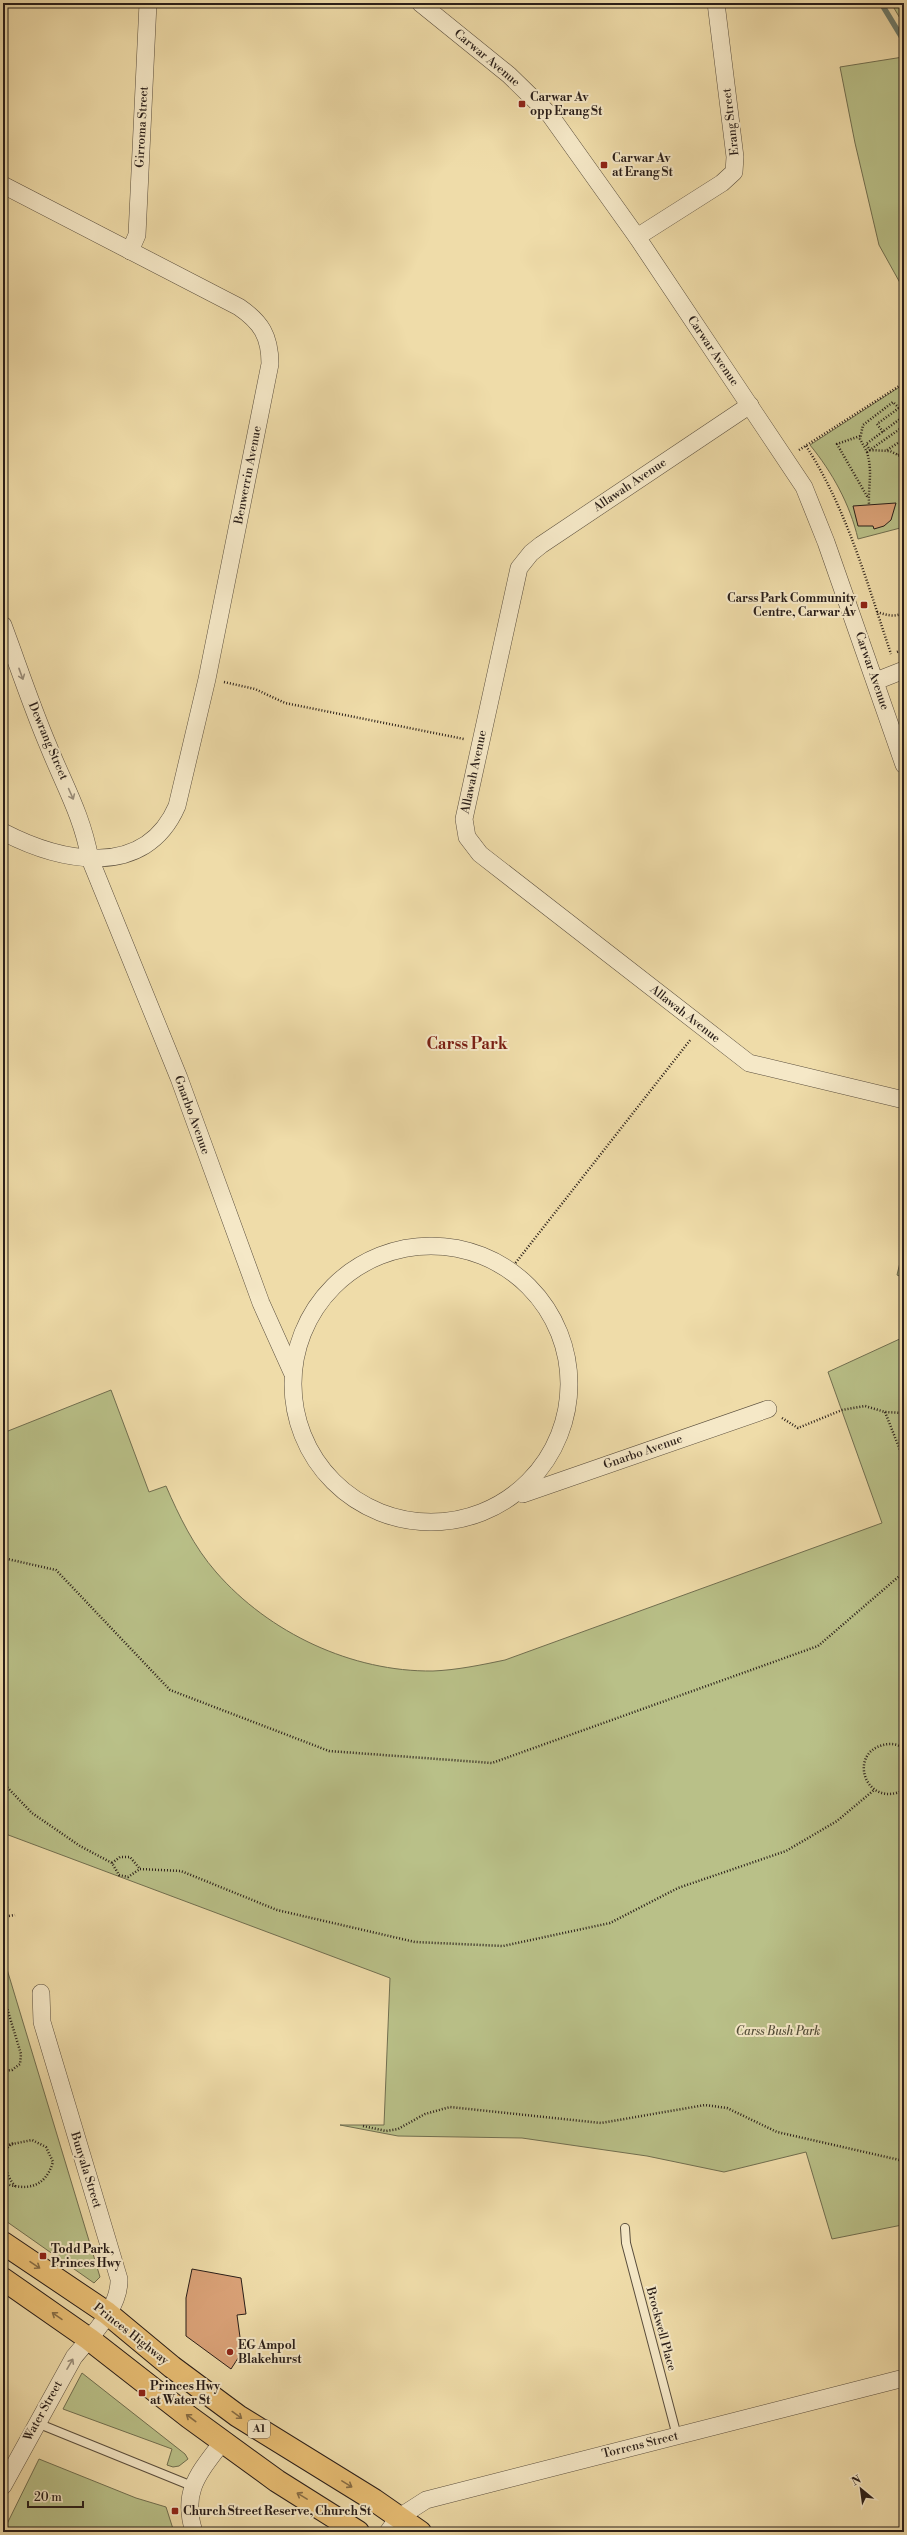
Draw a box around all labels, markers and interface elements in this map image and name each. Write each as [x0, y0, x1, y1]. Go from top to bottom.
street label: Carwar Avenue [451, 26, 523, 90]
street label: Girroma Street [132, 85, 152, 168]
street label: Erang Street [719, 87, 743, 157]
place label: Carwar Av opp Erang St [530, 90, 603, 119]
marker: Carwar Av opp Erang St [517, 99, 527, 109]
place label: Carwar Av at Erang St [612, 151, 674, 180]
marker: Carwar Av at Erang St [599, 160, 609, 170]
street label: Carwar Avenue [684, 313, 742, 389]
street label: Benwerrin Avenue [231, 425, 265, 526]
street label: Allawah Avenue [590, 455, 669, 516]
place label: Carss Park Community Centre, Carwar Av [727, 591, 857, 620]
marker: Carss Park Community Centre, Carwar Av [859, 600, 869, 610]
street label: Carwar Avenue [852, 630, 892, 712]
one-way arrow [18, 668, 26, 680]
street label: Dewrang Street [25, 700, 71, 783]
street label: Allawah Avenue [458, 729, 490, 816]
one-way arrow [68, 788, 75, 800]
street label: Allawah Avenue [646, 981, 723, 1046]
district label: Carss Park [426, 1034, 509, 1054]
street label: Gnarbo Avenue [171, 1074, 213, 1156]
street label: Gnarbo Avenue [601, 1431, 685, 1473]
park label: Carss Bush Park [736, 2024, 820, 2039]
street label: Bunyala Street [67, 2129, 105, 2211]
place label: Todd Park, Princes Hwy [51, 2242, 122, 2271]
marker: Todd Park, Princes Hwy [38, 2251, 48, 2261]
one-way arrow [30, 2261, 41, 2269]
street label: Brockwell Place [642, 2284, 679, 2373]
street label: Princes Highway [90, 2300, 172, 2368]
one-way arrow [52, 2312, 63, 2320]
place label: EG Ampol Blakehurst [238, 2338, 302, 2367]
marker: EG Ampol Blakehurst [225, 2347, 235, 2357]
one-way arrow [66, 2358, 74, 2370]
street label: Water Street [20, 2378, 66, 2445]
place label: Princes Hwy at Water St [150, 2379, 221, 2408]
marker: Princes Hwy at Water St [137, 2388, 147, 2398]
one-way arrow [231, 2411, 242, 2419]
one-way arrow [186, 2414, 197, 2423]
road number: A1 [248, 2420, 270, 2438]
street label: Torrens Street [600, 2428, 680, 2462]
north arrow [841, 2469, 881, 2509]
text: N [849, 2473, 864, 2489]
one-way arrow [341, 2480, 353, 2488]
scale bar [28, 2483, 83, 2509]
text: 20 m [34, 2490, 62, 2505]
one-way arrow [296, 2491, 308, 2499]
place label: Church Street Reserve, Church St [183, 2504, 372, 2519]
marker: Church Street Reserve, Church St [170, 2506, 180, 2516]

